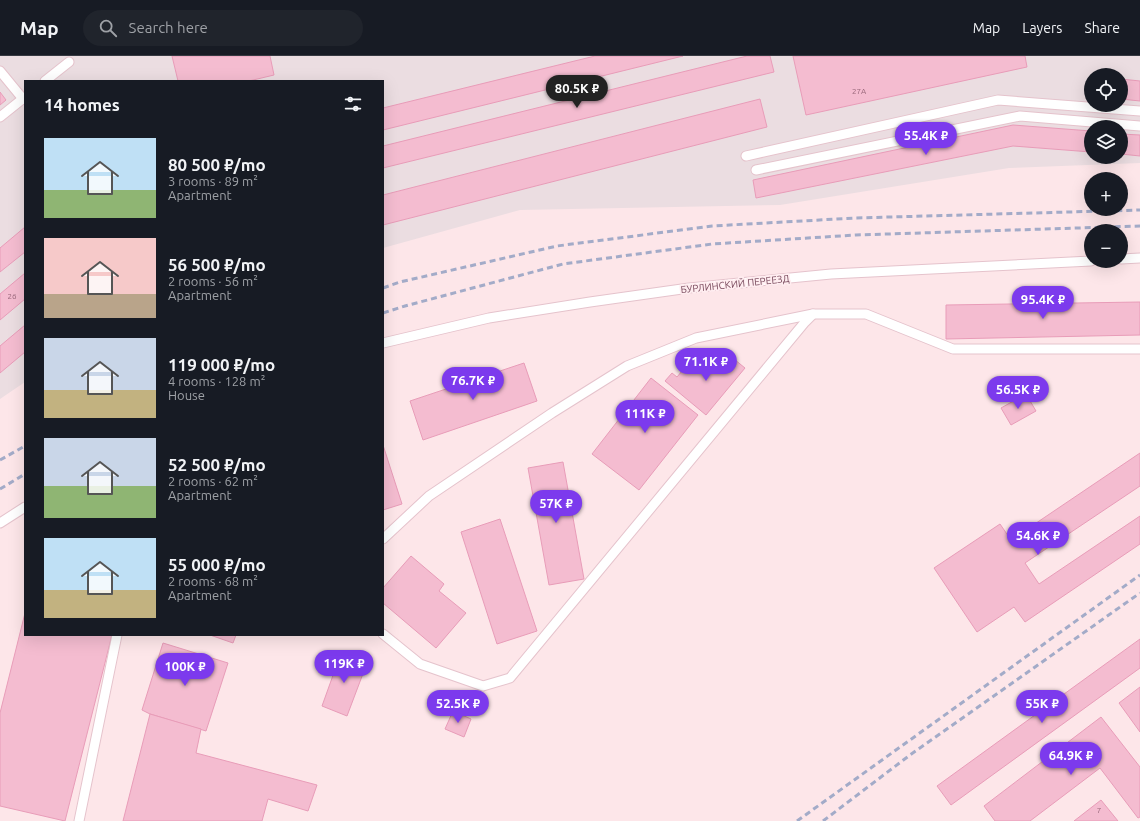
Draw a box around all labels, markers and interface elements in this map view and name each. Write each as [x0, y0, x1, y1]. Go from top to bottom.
search box [83, 10, 363, 46]
text: Map [20, 17, 59, 39]
icon: search [97, 17, 119, 39]
text: Search here [129, 19, 208, 36]
text: Map [973, 20, 1000, 36]
text: Layers [1022, 20, 1062, 36]
text: Share [1084, 20, 1120, 36]
map controls [1084, 68, 1128, 268]
button: locate [1084, 68, 1128, 112]
pin: 80.5K ₽ [540, 75, 614, 109]
text: 80.5K ₽ [555, 81, 599, 95]
house number: 27А [852, 87, 867, 96]
icon: filters [342, 93, 364, 115]
text: 14 homes [44, 95, 120, 114]
button: layers [1084, 120, 1128, 164]
pin: 55.4K ₽ [889, 122, 963, 156]
text: 55.4K ₽ [904, 128, 948, 142]
icon: home [76, 154, 124, 202]
text: 80 500 ₽/mo [168, 155, 266, 174]
button: + [1084, 172, 1128, 216]
text: 3 rooms · 89 m² [168, 174, 258, 188]
text: Apartment [168, 188, 232, 202]
button: − [1084, 224, 1128, 268]
icon: home [76, 254, 124, 302]
text: 56 500 ₽/mo [168, 255, 266, 274]
street label: БУРЛИНСКИЙ ПЕРЕЕЗД [680, 273, 790, 295]
text: 2 rooms · 56 m² [168, 274, 258, 288]
pin: 95.4K ₽ [1006, 286, 1080, 320]
text: Apartment [168, 288, 232, 302]
house number: 26 [7, 292, 17, 301]
text: 95.4K ₽ [1021, 292, 1065, 306]
pin: 71.1K ₽ [669, 348, 743, 382]
icon: home [76, 354, 124, 402]
text: 71.1K ₽ [684, 354, 728, 368]
text: 119 000 ₽/mo [168, 355, 275, 374]
pin: 76.7K ₽ [436, 367, 510, 401]
text: 76.7K ₽ [451, 373, 495, 387]
text: 4 rooms · 128 m² [168, 374, 265, 388]
pin: 56.5K ₽ [981, 376, 1055, 410]
text: 56.5K ₽ [996, 382, 1040, 396]
text: House [168, 388, 205, 402]
pin: 111K ₽ [612, 400, 678, 434]
text: 111K ₽ [624, 406, 666, 420]
icon: home [76, 454, 124, 502]
text: 52 500 ₽/mo [168, 455, 266, 474]
text: 2 rooms · 62 m² [168, 474, 258, 488]
text: Apartment [168, 488, 232, 502]
pin: 57K ₽ [528, 490, 584, 524]
text: 57K ₽ [539, 496, 573, 510]
pin: 54.6K ₽ [1001, 522, 1075, 556]
text: 54.6K ₽ [1016, 528, 1060, 542]
icon: home [76, 554, 124, 602]
text: 55 000 ₽/mo [168, 555, 266, 574]
text: 2 rooms · 68 m² [168, 574, 258, 588]
text: Apartment [168, 588, 232, 602]
pin: 119K ₽ [311, 650, 377, 684]
pin: 100K ₽ [152, 653, 218, 687]
text: 119K ₽ [323, 656, 365, 670]
text: 100K ₽ [164, 659, 206, 673]
pin: 52.5K ₽ [421, 690, 495, 724]
pin: 55K ₽ [1014, 690, 1070, 724]
text: 52.5K ₽ [436, 696, 480, 710]
text: 55K ₽ [1025, 696, 1059, 710]
pin: 64.9K ₽ [1034, 742, 1108, 776]
text: 64.9K ₽ [1049, 748, 1093, 762]
house number: 7 [1097, 806, 1101, 815]

